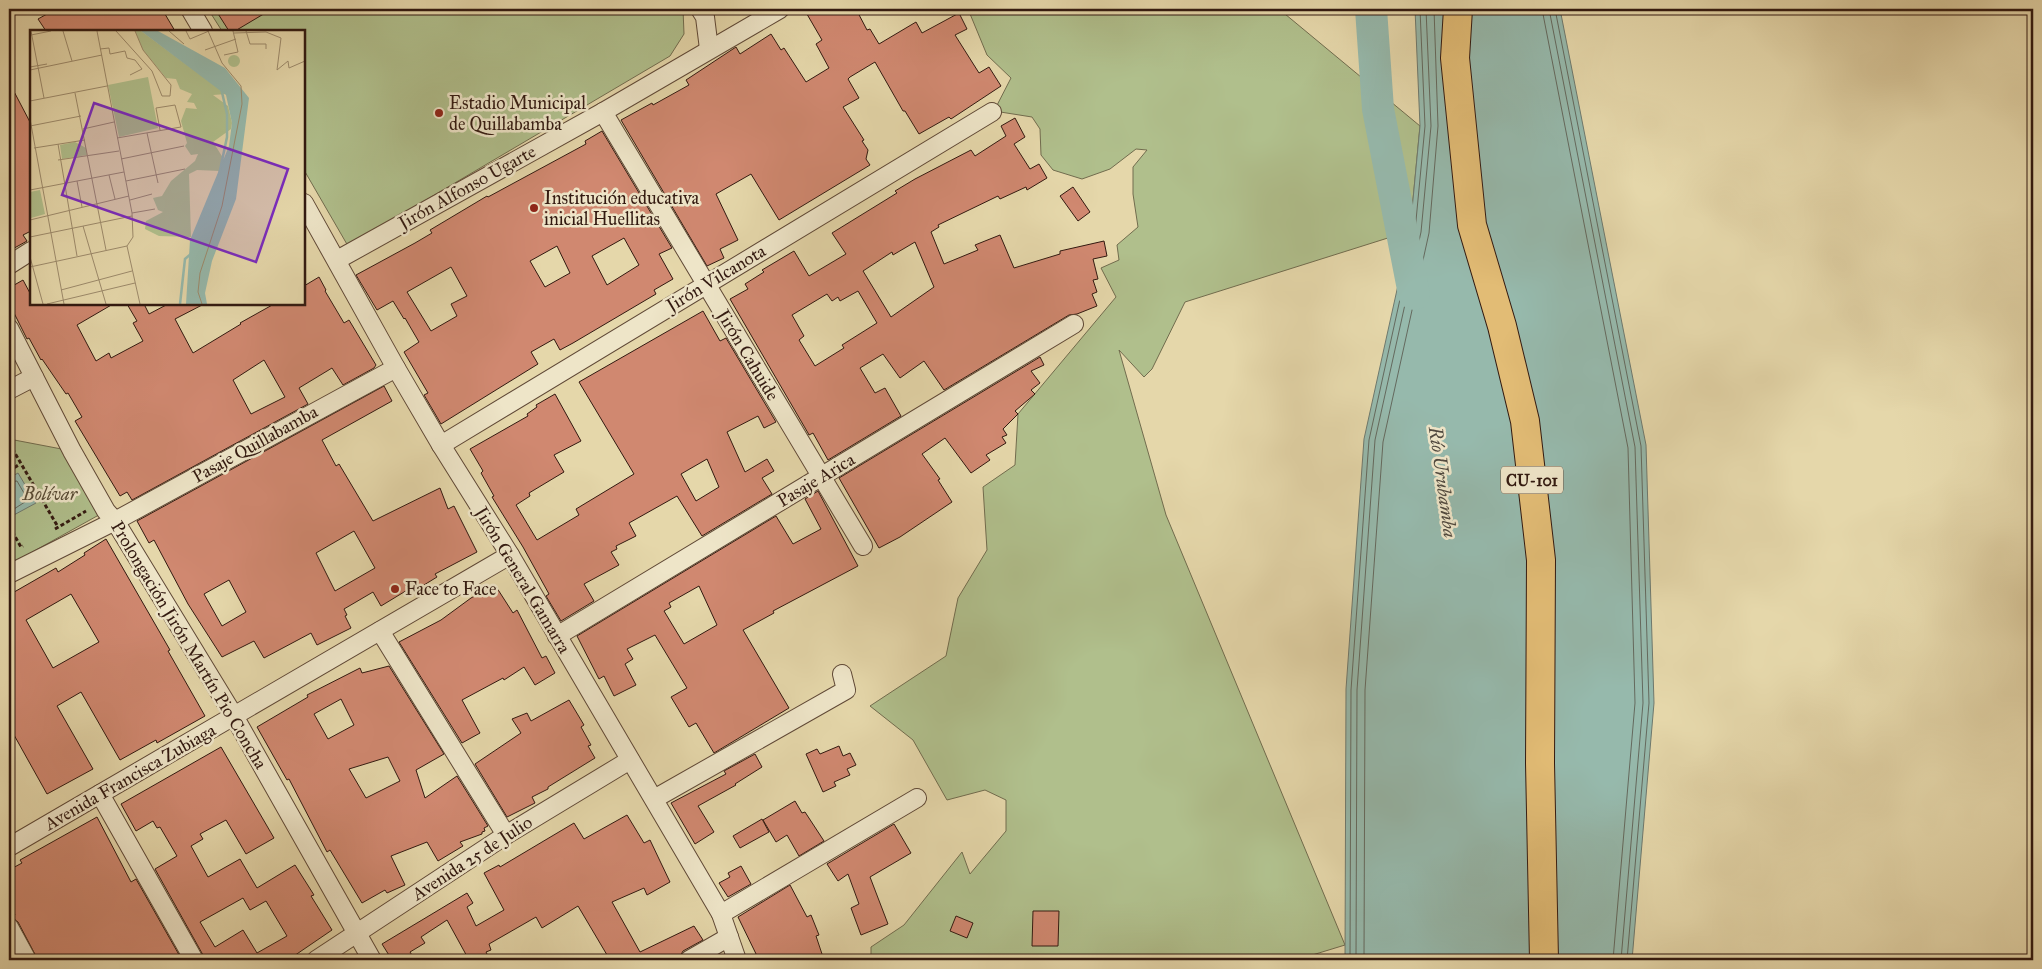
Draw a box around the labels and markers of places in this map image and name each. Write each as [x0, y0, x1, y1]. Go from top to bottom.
place label: Estadio Municipal de Quillabamba [449, 92, 586, 135]
marker: Estadio Municipal de Quillabamba [433, 107, 445, 119]
place label: Institución educativa inicial Huellitas [544, 187, 700, 230]
marker: Institución educativa inicial Huellitas [528, 202, 540, 214]
place label: Face to Face [405, 578, 496, 600]
marker: Face to Face [389, 583, 401, 595]

